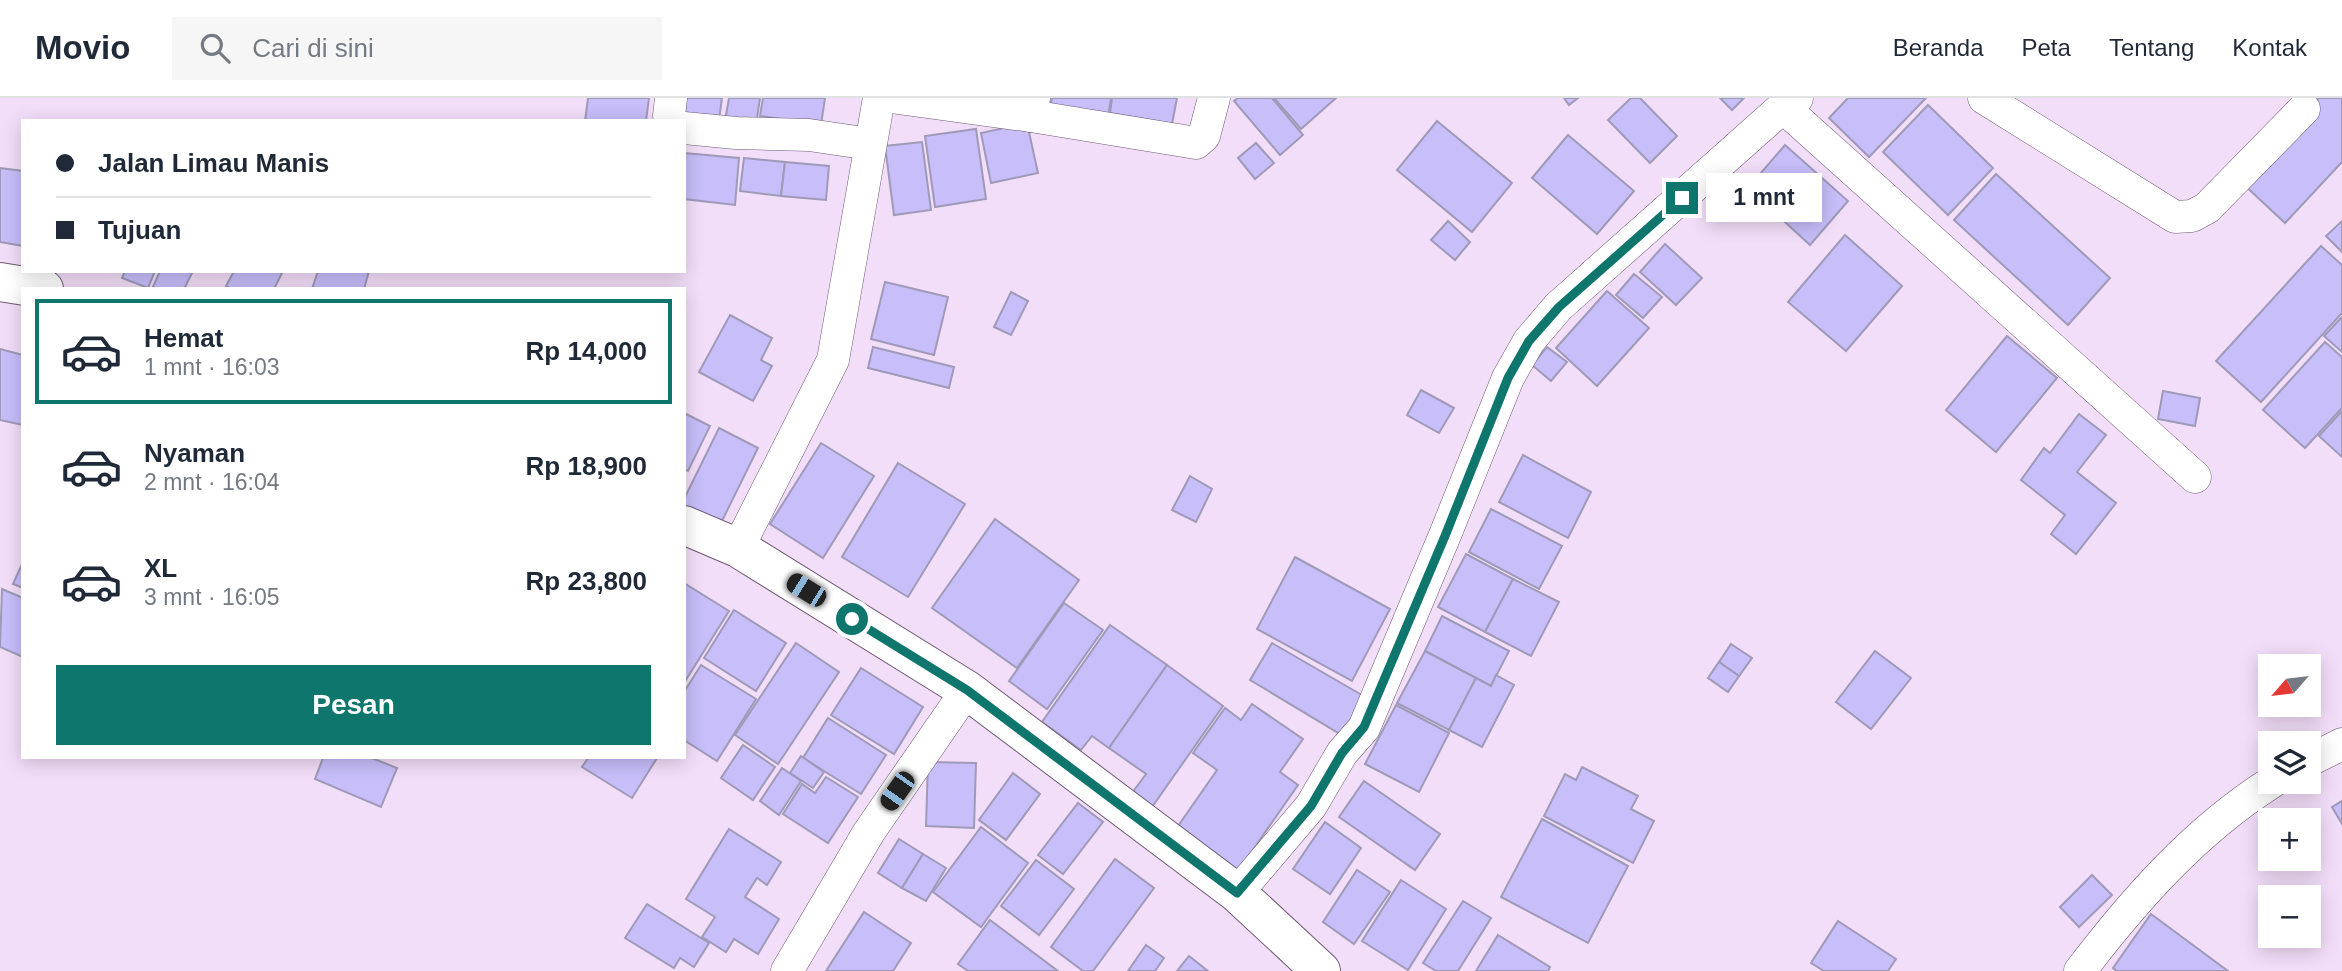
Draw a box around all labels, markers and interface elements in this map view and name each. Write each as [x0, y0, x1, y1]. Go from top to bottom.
search box [172, 17, 662, 80]
text: Movio [35, 29, 130, 66]
icon: search [196, 29, 234, 67]
text: Cari di sini [252, 33, 374, 63]
text: Beranda [1893, 34, 1984, 61]
text: Peta [2022, 34, 2071, 61]
text: Tentang [2109, 34, 2194, 61]
text: Kontak [2232, 34, 2307, 61]
text: Jalan Limau Manis [98, 148, 329, 178]
callout: 1 mnt [1706, 174, 1822, 222]
route end [1666, 182, 1698, 214]
text: 1 mnt [1733, 184, 1795, 210]
text: Tujuan [98, 215, 181, 245]
icon: car [60, 320, 123, 383]
text: Hemat [144, 323, 223, 353]
text: Rp 14,000 [526, 336, 647, 366]
text: 1 mnt · 16:03 [144, 354, 280, 380]
icon: car [60, 435, 123, 498]
text: Nyaman [144, 438, 245, 468]
text: Rp 18,900 [526, 451, 647, 481]
text: 2 mnt · 16:04 [144, 469, 280, 495]
icon: car [60, 550, 123, 613]
text: XL [144, 553, 177, 583]
text: Rp 23,800 [526, 566, 647, 596]
car [783, 570, 830, 610]
text: 3 mnt · 16:05 [144, 584, 280, 610]
route start [836, 603, 868, 635]
north arrow [2258, 654, 2320, 718]
map controls [2258, 654, 2321, 948]
button: Pesan [56, 665, 651, 745]
button: layers [2258, 731, 2321, 794]
car [877, 768, 918, 814]
button: + [2258, 808, 2321, 871]
button: − [2258, 885, 2321, 948]

